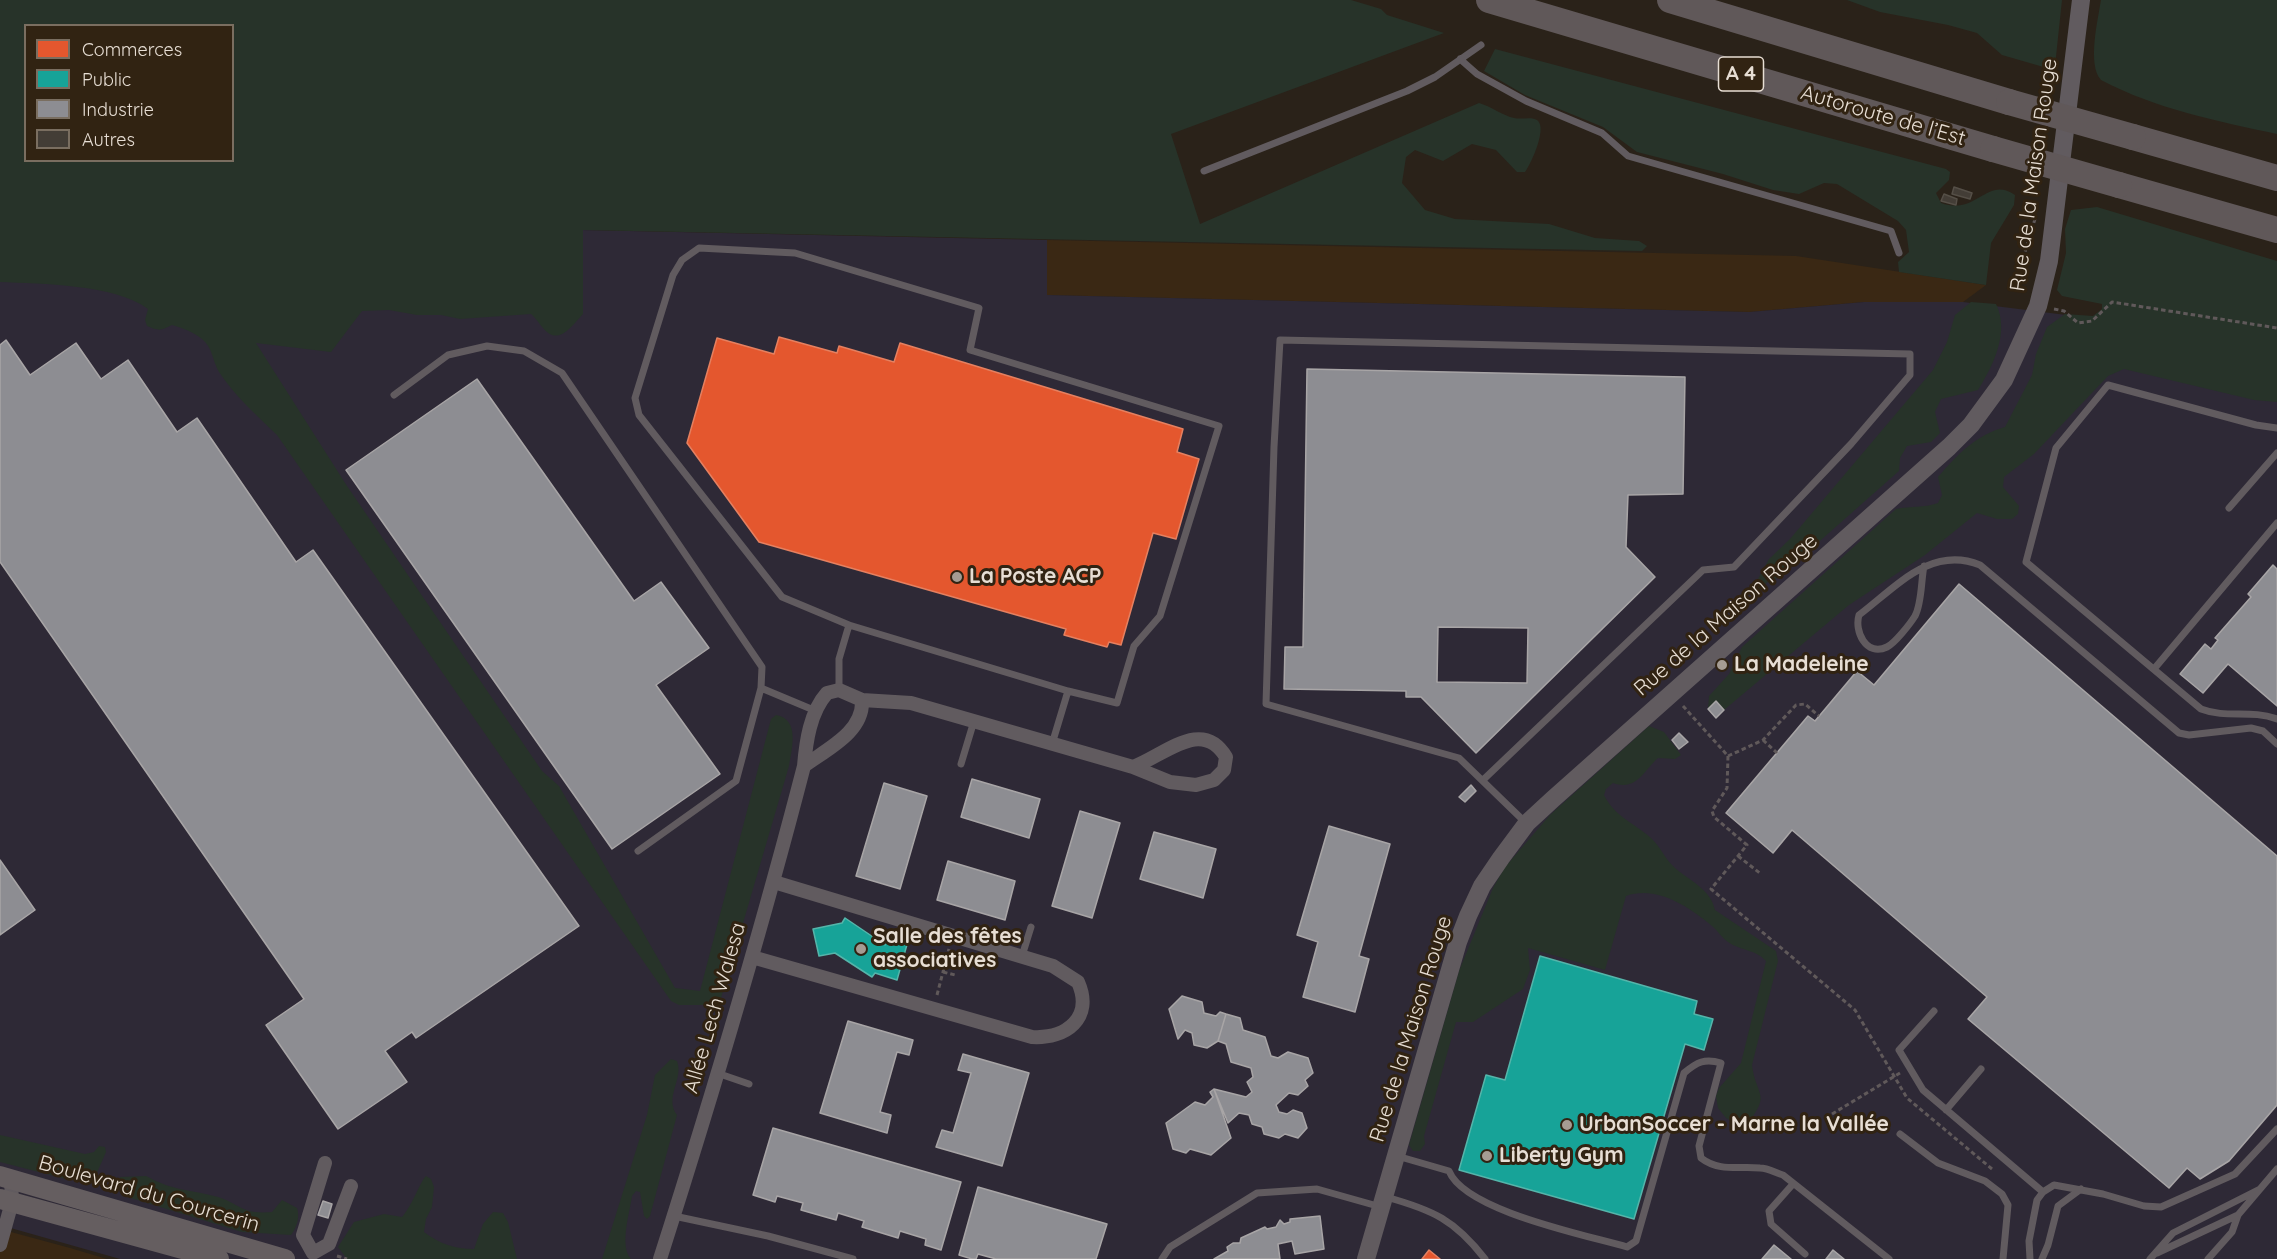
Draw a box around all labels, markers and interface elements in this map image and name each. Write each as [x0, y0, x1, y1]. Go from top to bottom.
legend [24, 24, 234, 162]
text: Commerces [82, 38, 182, 61]
road number: A 4 [1718, 57, 1764, 91]
street label: Rue de la Maison Rouge [2005, 57, 2063, 293]
text: Public [82, 68, 131, 91]
street label: Autoroute de l’Est [1798, 80, 1968, 152]
text: Industrie [82, 98, 154, 121]
text: Autres [82, 128, 135, 151]
street label: Rue de la Maison Rouge [1629, 528, 1823, 702]
place label: La Poste ACP [969, 564, 1101, 590]
marker: La Poste ACP [950, 570, 964, 584]
place label: La Madeleine [1734, 652, 1869, 678]
marker: La Madeleine [1715, 658, 1729, 672]
street label: Rue de la Maison Rouge [1365, 913, 1457, 1145]
street label: Allée Lech Walesa [679, 920, 751, 1096]
place label: Salle des fêtes associatives [873, 924, 1022, 974]
marker: Salle des fêtes associatives [854, 942, 868, 956]
place label: UrbanSoccer - Marne la Vallée [1579, 1112, 1889, 1138]
marker: UrbanSoccer - Marne la Vallée [1560, 1118, 1574, 1132]
place label: Liberty Gym [1499, 1143, 1624, 1169]
marker: Liberty Gym [1480, 1149, 1494, 1163]
street label: Boulevard du Courcerin [36, 1150, 262, 1238]

